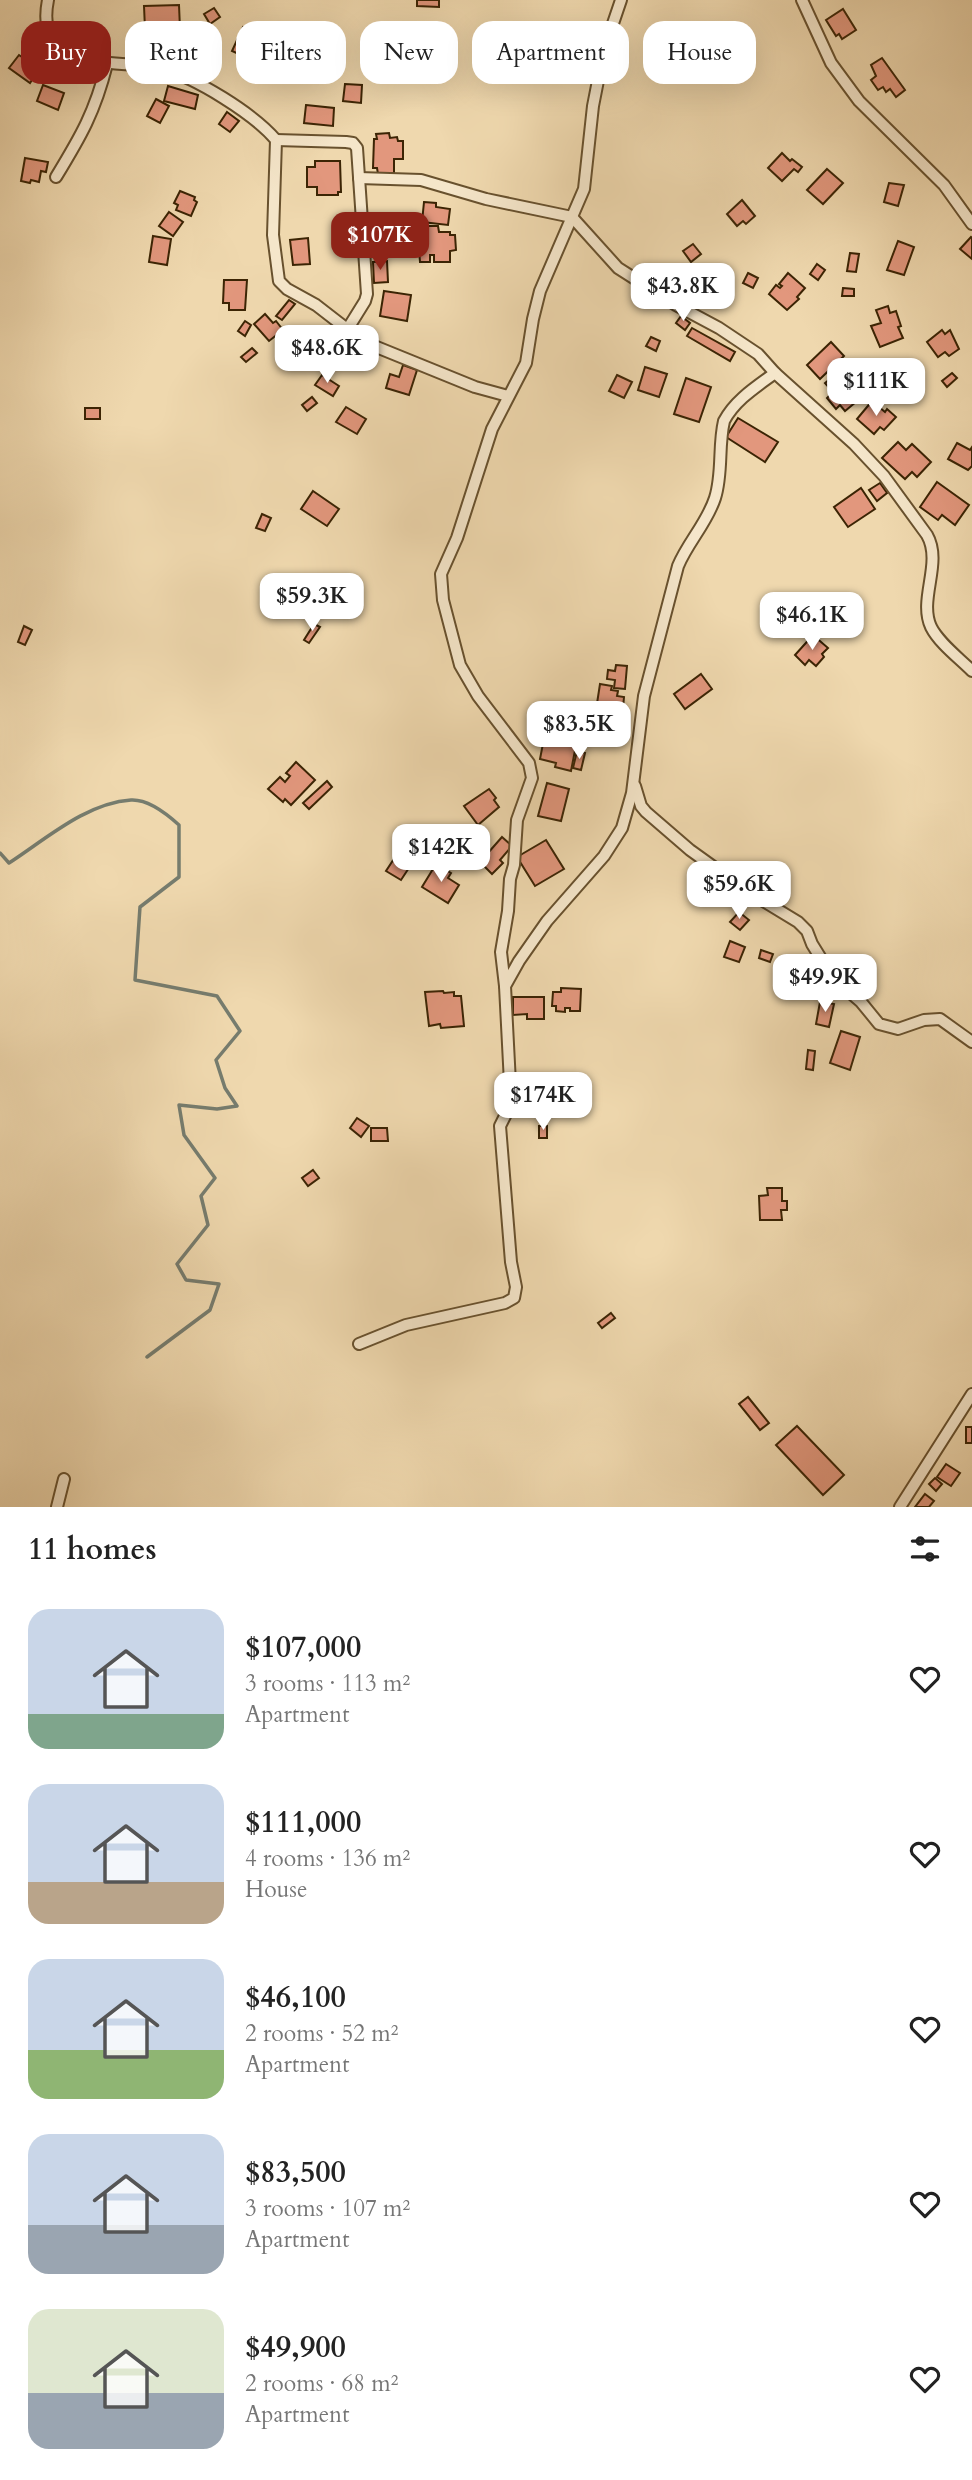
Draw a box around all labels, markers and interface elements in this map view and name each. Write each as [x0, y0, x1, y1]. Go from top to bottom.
chip: Buy [21, 21, 111, 84]
chip: Rent [125, 21, 222, 84]
chip: Filters [236, 21, 346, 84]
chip: New [360, 21, 458, 84]
chip: Apartment [472, 21, 629, 84]
chip: House [643, 21, 756, 84]
pin: $107K [331, 212, 429, 272]
text: $107K [347, 219, 413, 250]
pin: $43.8K [626, 264, 740, 323]
text: $43.8K [647, 270, 719, 301]
pin: $48.6K [270, 326, 384, 385]
text: $48.6K [291, 332, 363, 363]
pin: $111K [827, 358, 925, 418]
text: $111K [843, 365, 909, 396]
pin: $59.3K [255, 574, 369, 633]
text: $59.3K [276, 580, 348, 611]
pin: $46.1K [755, 592, 869, 652]
text: $46.1K [776, 599, 848, 630]
pin: $83.5K [522, 702, 636, 761]
text: $83.5K [543, 708, 615, 739]
pin: $142K [392, 824, 490, 884]
text: $142K [408, 831, 474, 862]
pin: $59.6K [682, 862, 796, 921]
text: $59.6K [703, 868, 775, 899]
pin: $49.9K [768, 954, 882, 1014]
text: $49.9K [789, 961, 861, 992]
pin: $174K [494, 1072, 592, 1132]
text: $174K [510, 1079, 576, 1110]
text: 11 homes [28, 1529, 157, 1570]
icon: filters [906, 1530, 944, 1568]
text: $107,000 [245, 1627, 361, 1668]
icon: home [84, 1637, 168, 1721]
icon: heart [906, 1660, 944, 1698]
text: 3 rooms · 113 m² [245, 1668, 410, 1699]
text: Apartment [245, 1699, 349, 1730]
text: $111,000 [245, 1802, 361, 1843]
icon: home [84, 1812, 168, 1896]
icon: heart [906, 1835, 944, 1873]
text: 4 rooms · 136 m² [245, 1843, 410, 1874]
text: House [245, 1874, 307, 1905]
text: $46,100 [245, 1977, 346, 2018]
icon: home [84, 1987, 168, 2071]
icon: heart [906, 2010, 944, 2048]
text: 2 rooms · 52 m² [245, 2018, 398, 2049]
text: Apartment [245, 2049, 349, 2080]
text: $83,500 [245, 2152, 346, 2193]
icon: home [84, 2162, 168, 2246]
icon: heart [906, 2185, 944, 2223]
text: 3 rooms · 107 m² [245, 2193, 410, 2224]
text: Apartment [245, 2224, 349, 2255]
text: $49,900 [245, 2327, 346, 2368]
icon: home [84, 2337, 168, 2421]
icon: heart [906, 2360, 944, 2398]
text: 2 rooms · 68 m² [245, 2368, 398, 2399]
text: Apartment [245, 2399, 349, 2430]

